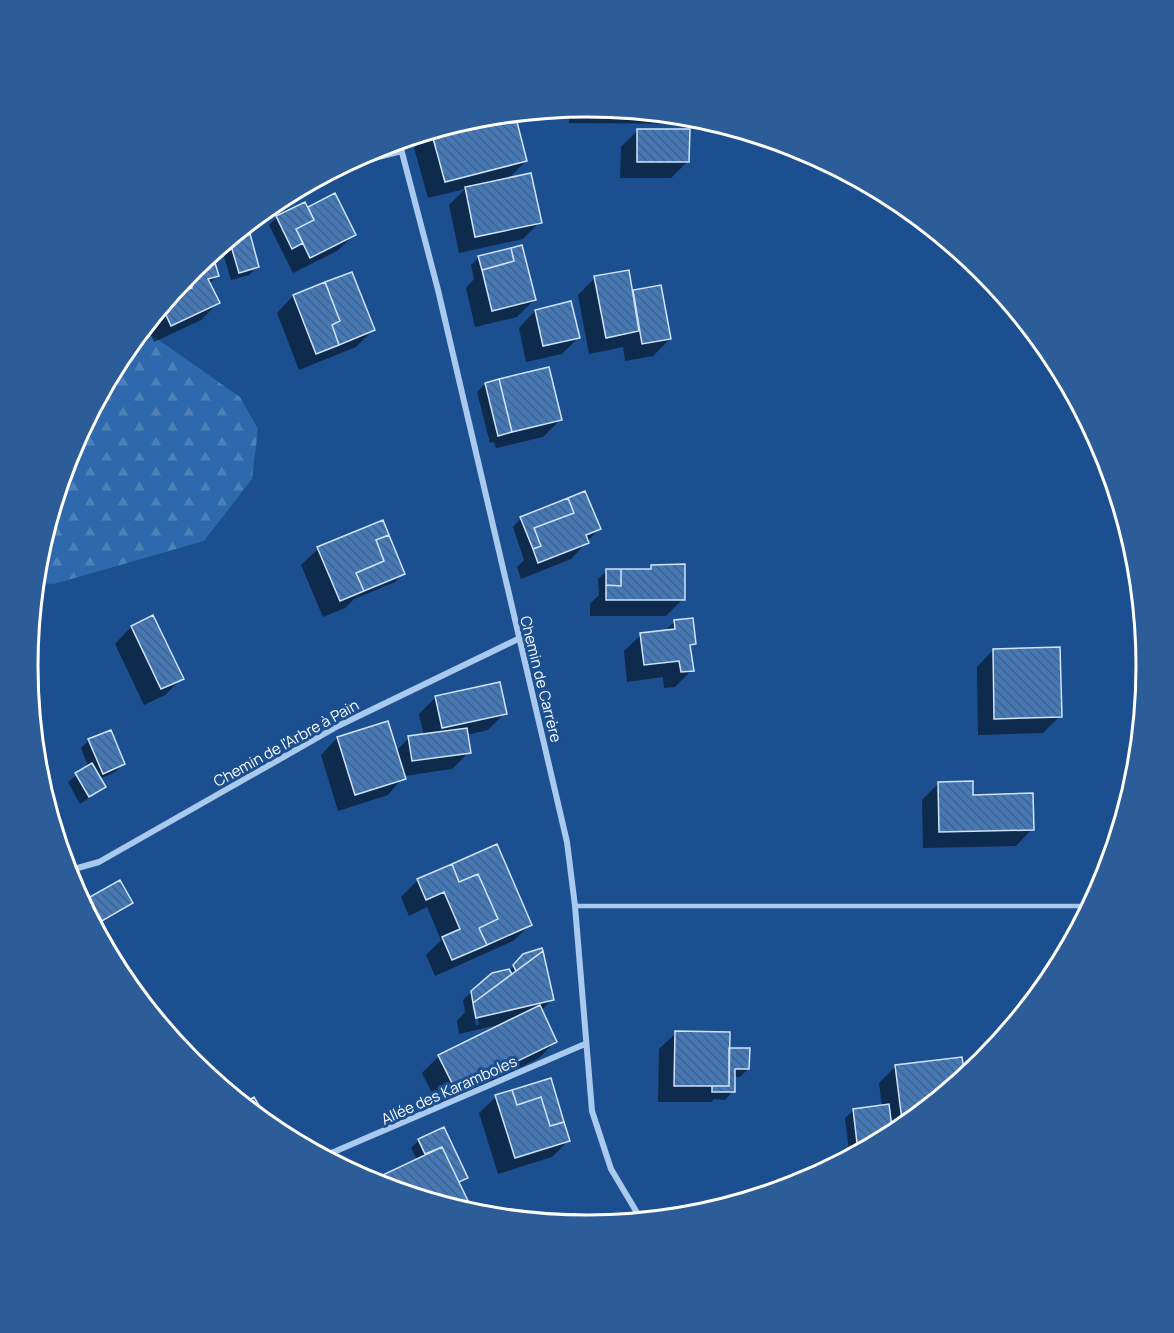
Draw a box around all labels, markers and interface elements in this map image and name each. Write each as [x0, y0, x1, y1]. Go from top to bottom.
street label: Chemin de Carrère [515, 614, 567, 745]
street label: Chemin de l'Arbre à Pain [210, 694, 362, 792]
street label: Allée des Karamboles [378, 1050, 520, 1129]

